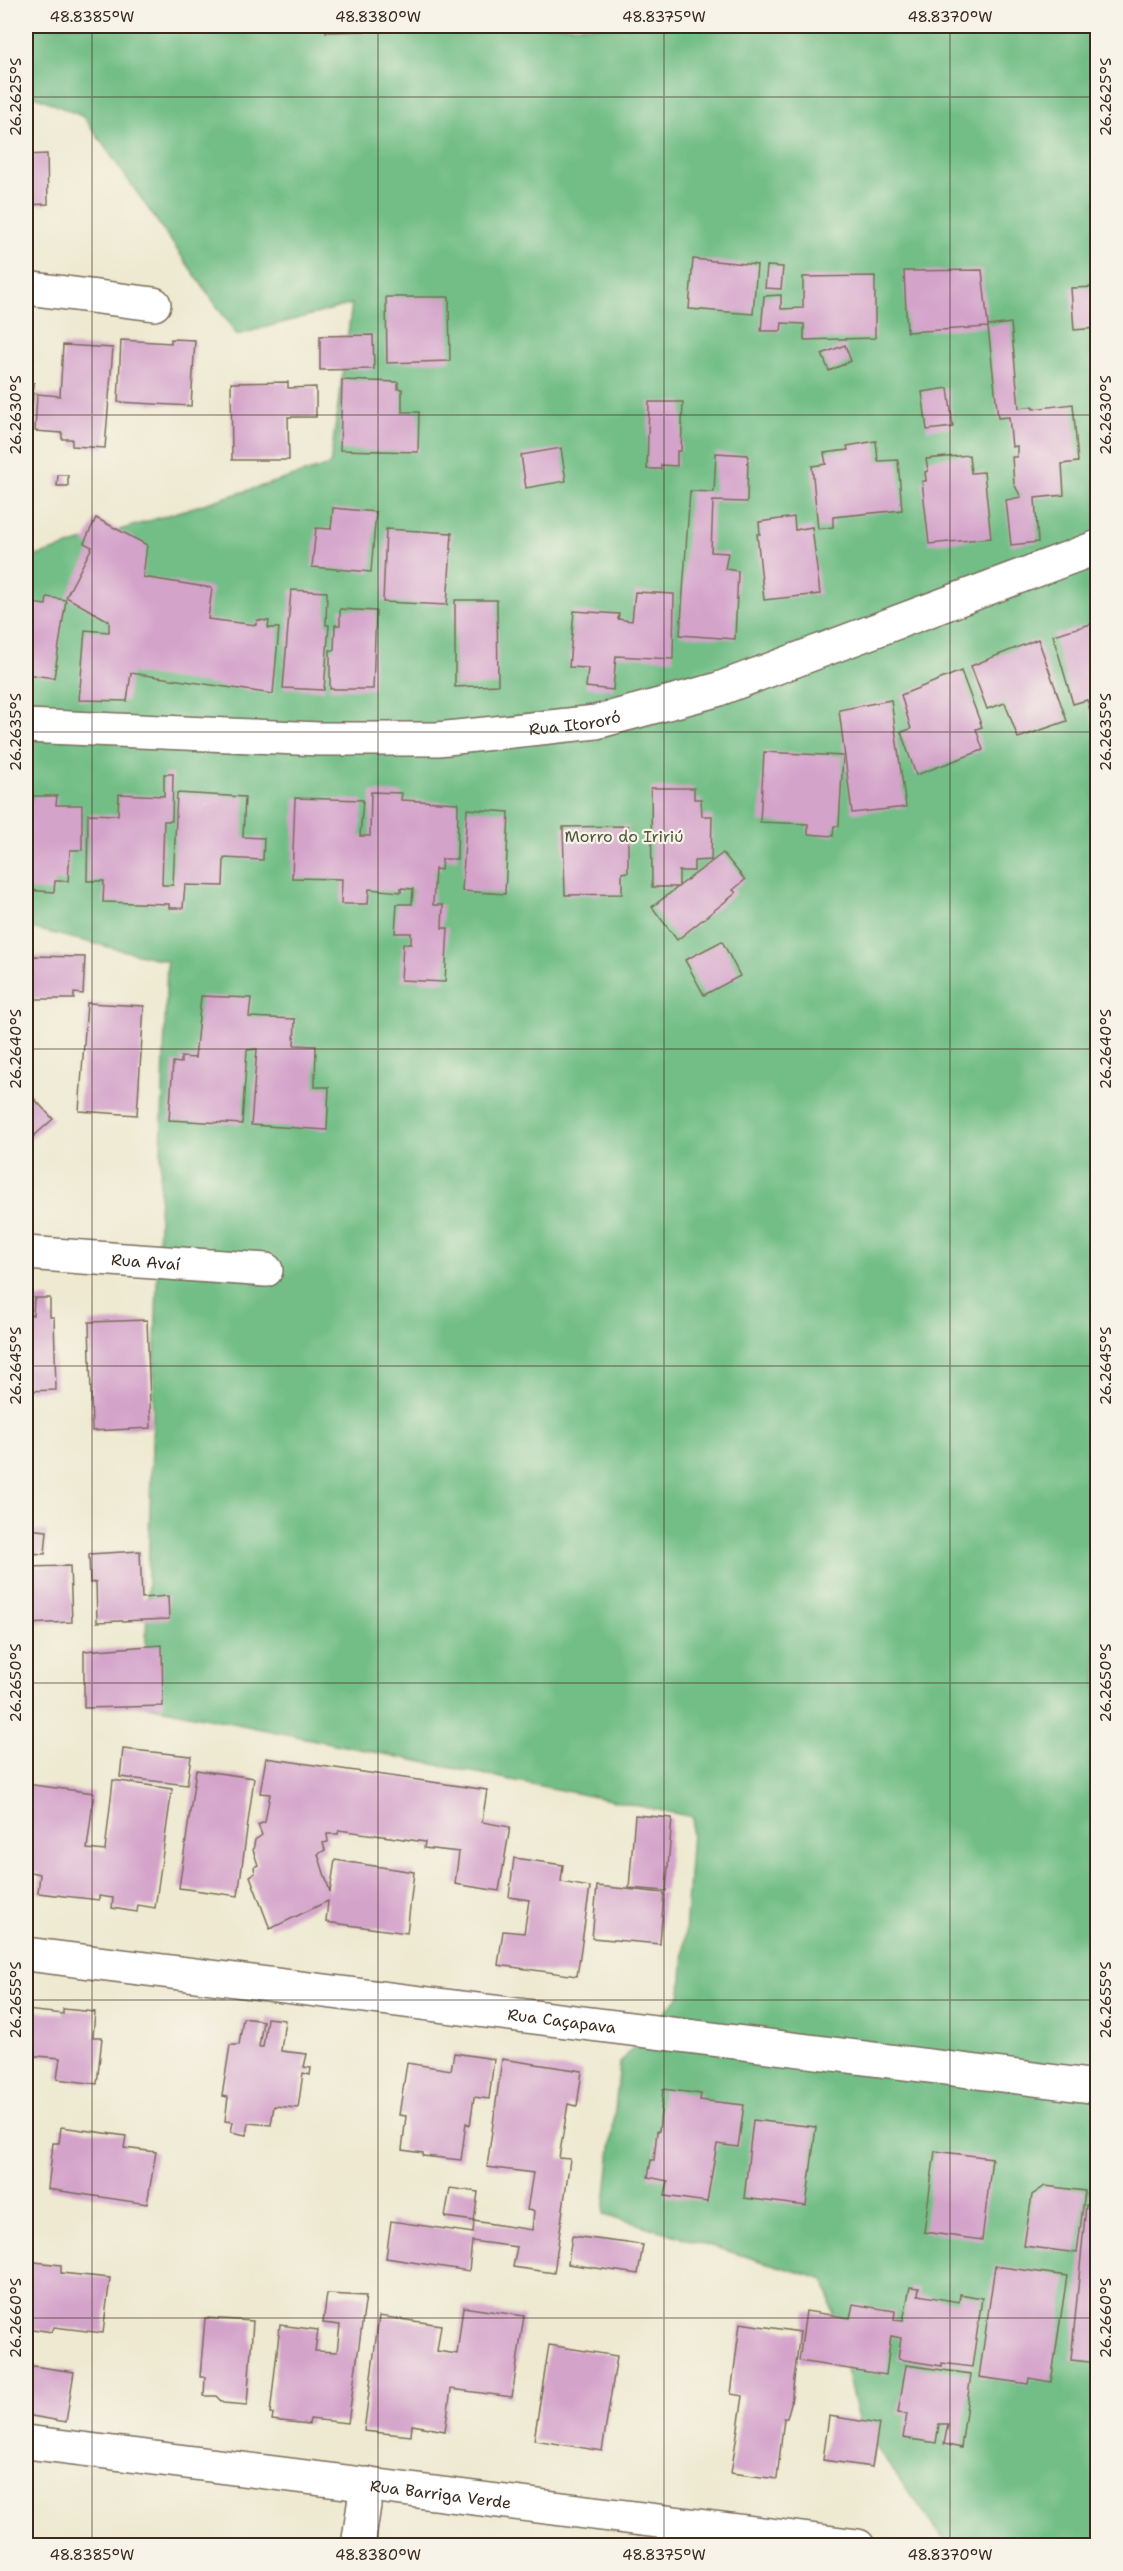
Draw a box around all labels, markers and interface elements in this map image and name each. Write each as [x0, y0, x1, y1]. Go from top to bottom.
text: 48.8385°W [50, 7, 134, 27]
text: 48.8380°W [335, 7, 421, 27]
text: 48.8375°W [622, 7, 706, 27]
text: 48.8370°W [907, 7, 993, 27]
text: 26.2625°S [6, 58, 26, 136]
text: 26.2625°S [1096, 58, 1116, 136]
text: 26.2630°S [6, 375, 26, 455]
text: 26.2630°S [1096, 375, 1116, 455]
text: 26.2635°S [6, 693, 26, 771]
text: 26.2635°S [1096, 693, 1116, 771]
street label: Rua Itororó [528, 705, 623, 740]
park label: Morro do Iririú [565, 826, 683, 847]
text: 26.2640°S [6, 1009, 26, 1089]
text: 26.2640°S [1096, 1009, 1116, 1089]
street label: Rua Avaí [110, 1249, 181, 1274]
text: 26.2645°S [6, 1327, 26, 1405]
text: 26.2645°S [1096, 1327, 1116, 1405]
text: 26.2650°S [6, 1644, 26, 1722]
text: 26.2650°S [1096, 1644, 1116, 1722]
text: 26.2655°S [6, 1961, 26, 2039]
text: 26.2655°S [1096, 1961, 1116, 2039]
street label: Rua Caçapava [507, 2003, 617, 2038]
text: 26.2660°S [6, 2278, 26, 2358]
text: 26.2660°S [1096, 2278, 1116, 2358]
street label: Rua Barriga Verde [369, 2475, 513, 2513]
text: 48.8385°W [50, 2545, 134, 2565]
text: 48.8380°W [335, 2545, 421, 2565]
text: 48.8375°W [622, 2545, 706, 2565]
text: 48.8370°W [907, 2545, 993, 2565]

